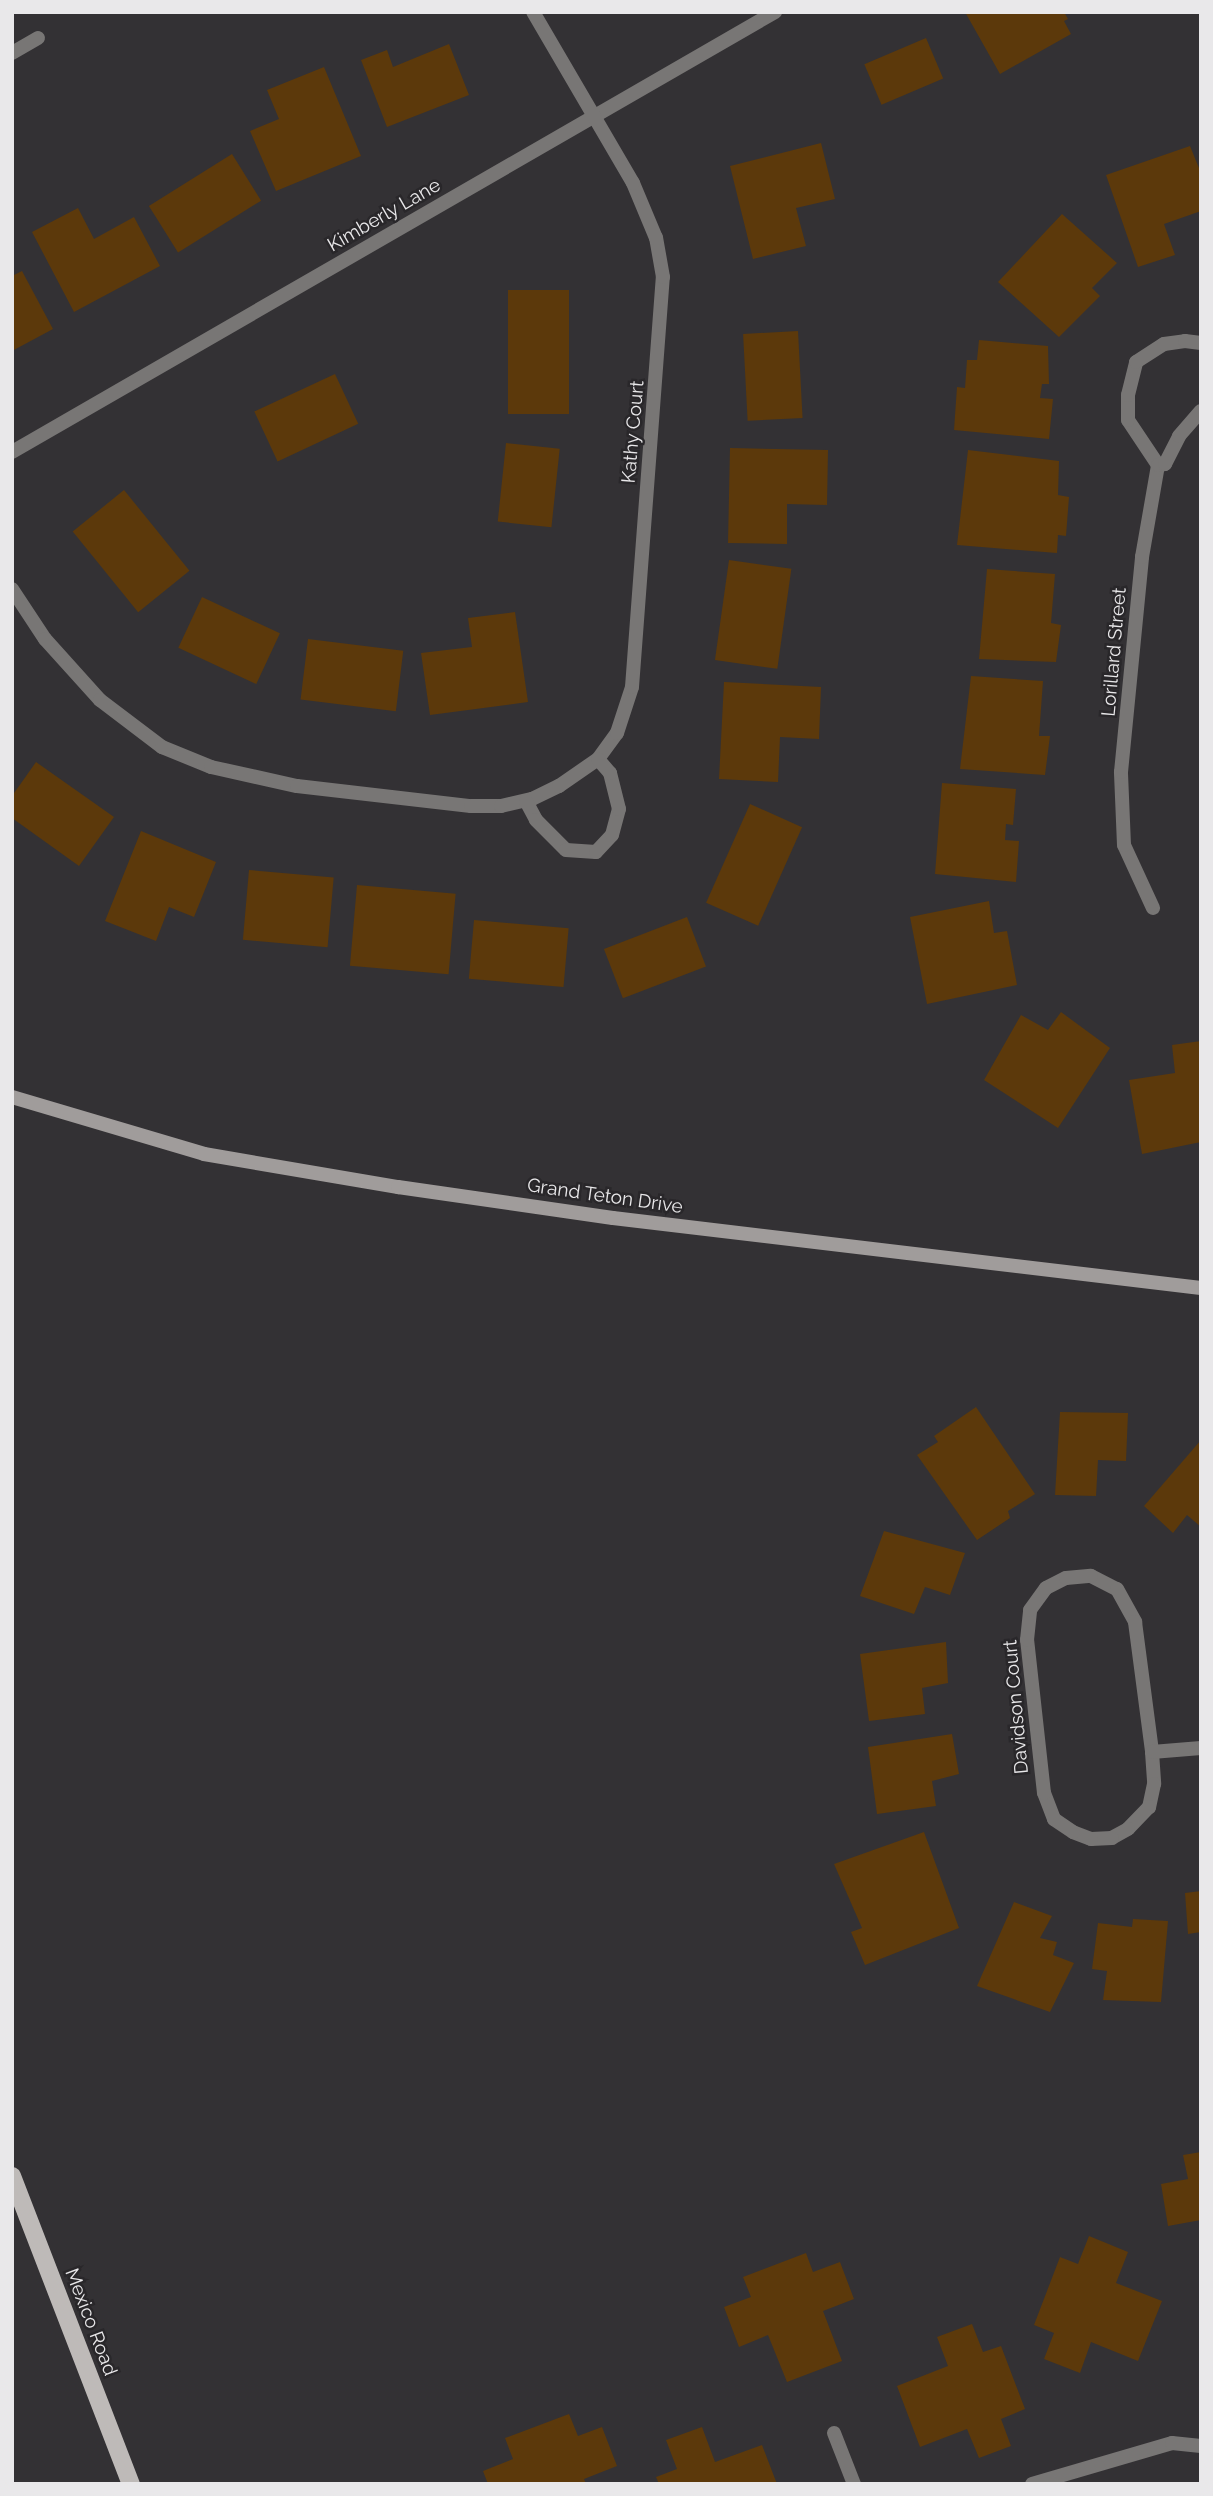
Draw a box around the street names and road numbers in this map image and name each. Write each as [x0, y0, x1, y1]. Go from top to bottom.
street label: Kimberly Lane [323, 173, 445, 257]
street label: Kathy Court [617, 379, 649, 485]
street label: Lorillard Street [1097, 587, 1131, 717]
street label: Grand Teton Drive [525, 1174, 685, 1218]
street label: Davidson Court [999, 1639, 1033, 1775]
street label: Mexico Road [60, 2265, 122, 2379]

